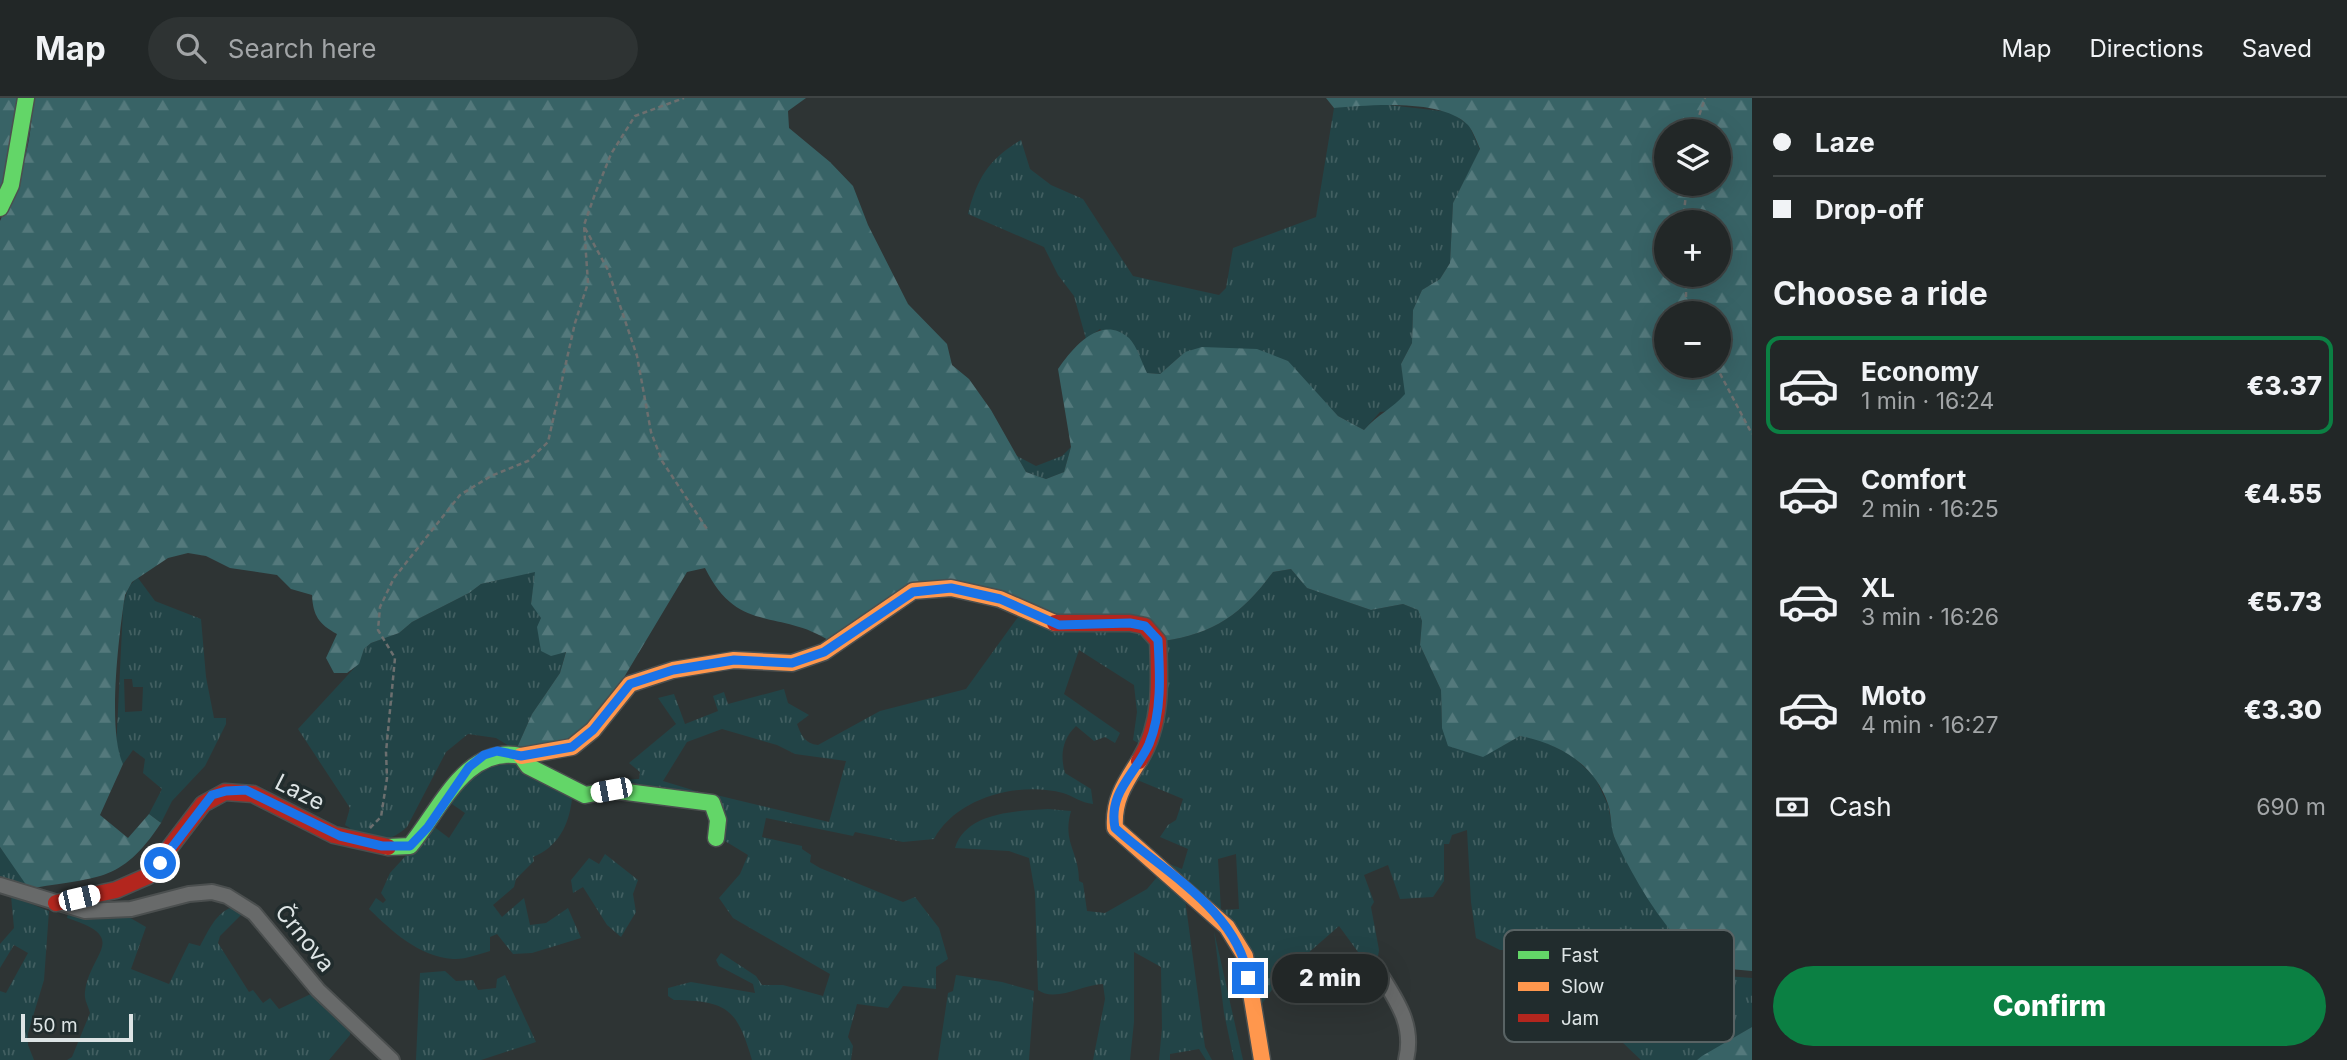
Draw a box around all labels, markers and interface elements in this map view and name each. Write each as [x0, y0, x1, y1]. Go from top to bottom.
search box [148, 17, 638, 80]
text: Map [35, 28, 106, 68]
icon: search [172, 29, 210, 67]
text: Search here [228, 33, 376, 64]
text: Map [2002, 34, 2051, 63]
text: Directions [2089, 34, 2204, 63]
text: Saved [2242, 34, 2312, 63]
map controls [1654, 119, 1731, 378]
button: layers [1654, 119, 1731, 196]
text: Laze [1815, 127, 1875, 158]
text: Drop-off [1815, 194, 1924, 225]
button: + [1654, 210, 1731, 287]
text: Choose a ride [1773, 274, 1988, 313]
button: − [1654, 301, 1731, 378]
icon: car [1777, 354, 1840, 417]
text: Economy [1861, 356, 1979, 387]
text: €3.37 [2246, 370, 2322, 401]
text: 1 min · 16:24 [1861, 387, 1994, 415]
icon: car [1777, 462, 1840, 525]
text: Comfort [1861, 464, 1966, 495]
text: €4.55 [2244, 478, 2322, 509]
text: 2 min · 16:25 [1861, 495, 1999, 523]
icon: car [1777, 570, 1840, 633]
text: XL [1861, 572, 1895, 603]
text: €5.73 [2247, 586, 2322, 617]
text: 3 min · 16:26 [1861, 603, 1999, 631]
icon: car [1777, 678, 1840, 741]
text: Moto [1861, 680, 1926, 711]
text: €3.30 [2244, 694, 2322, 725]
text: 4 min · 16:27 [1861, 711, 1998, 739]
street label: Laze [271, 768, 329, 816]
car [589, 776, 634, 804]
icon: cash [1773, 788, 1811, 826]
text: Cash [1829, 791, 1892, 822]
text: 690 m [2256, 793, 2326, 821]
route start [144, 847, 176, 879]
car [57, 883, 102, 913]
street label: Črnova [269, 899, 341, 977]
legend [1504, 930, 1734, 1042]
text: Fast [1561, 944, 1599, 967]
callout: 2 min [1272, 954, 1388, 1002]
route end [1232, 962, 1264, 994]
text: 2 min [1299, 964, 1361, 992]
button: Confirm [1773, 966, 2326, 1046]
text: Slow [1561, 975, 1604, 998]
text: Jam [1561, 1007, 1599, 1030]
scale bar [21, 1011, 133, 1043]
text: 50 m [32, 1014, 78, 1037]

